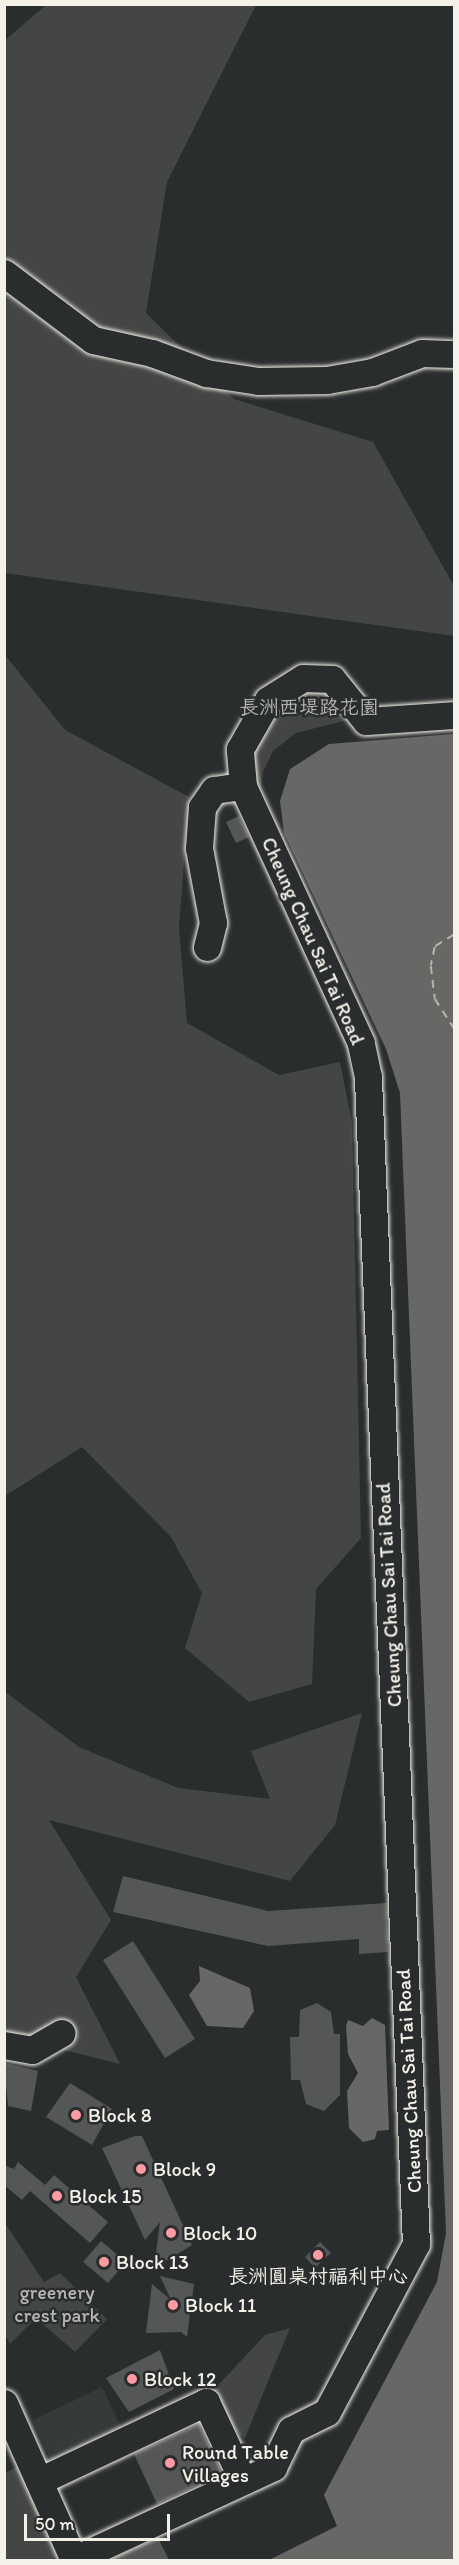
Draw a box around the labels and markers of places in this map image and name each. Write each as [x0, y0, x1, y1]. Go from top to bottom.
place label: Block 8 [88, 2103, 152, 2127]
marker: Block 8 [69, 2108, 83, 2122]
place label: Block 9 [153, 2157, 216, 2181]
marker: Block 9 [134, 2162, 148, 2176]
place label: Block 15 [69, 2184, 142, 2208]
marker: Block 15 [50, 2189, 64, 2203]
place label: Block 10 [183, 2221, 257, 2245]
marker: Block 10 [164, 2226, 178, 2240]
marker: 長洲圓桌村福利中心 [311, 2248, 325, 2262]
place label: Block 13 [116, 2250, 189, 2274]
marker: Block 13 [97, 2255, 111, 2269]
place label: 長洲圓桌村福利中心 [228, 2264, 408, 2288]
place label: Block 11 [185, 2293, 256, 2317]
marker: Block 11 [166, 2298, 180, 2312]
place label: Block 12 [144, 2367, 217, 2391]
marker: Block 12 [125, 2372, 139, 2386]
place label: Round Table Villages [182, 2440, 287, 2487]
marker: Round Table Villages [163, 2456, 177, 2470]

